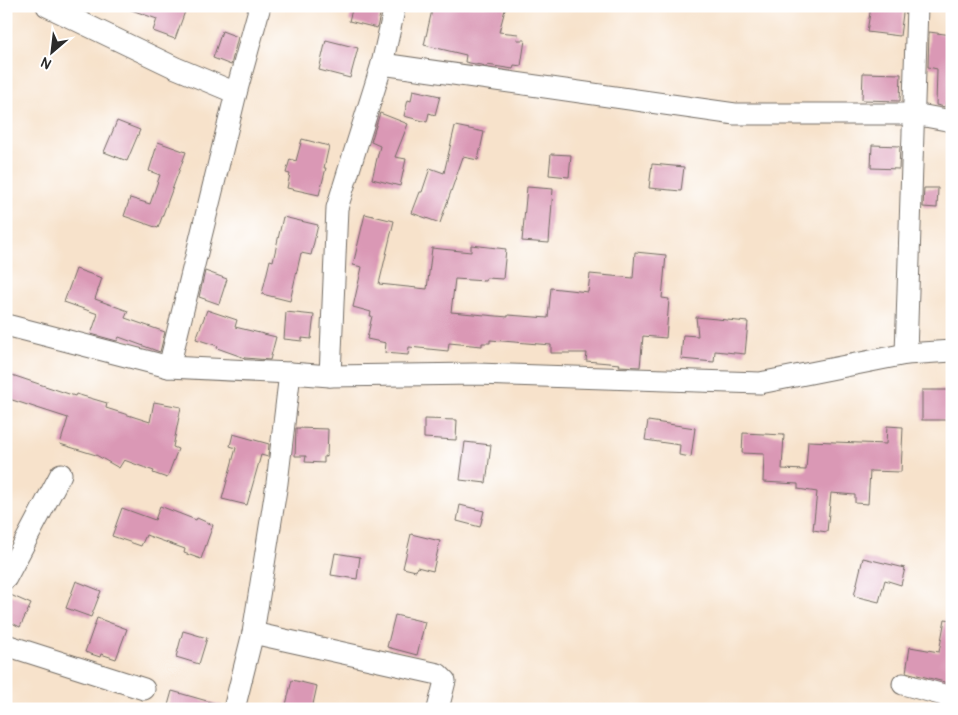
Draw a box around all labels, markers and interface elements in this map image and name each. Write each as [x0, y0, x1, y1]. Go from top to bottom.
north arrow [28, 28, 78, 78]
text: N [38, 53, 54, 73]

